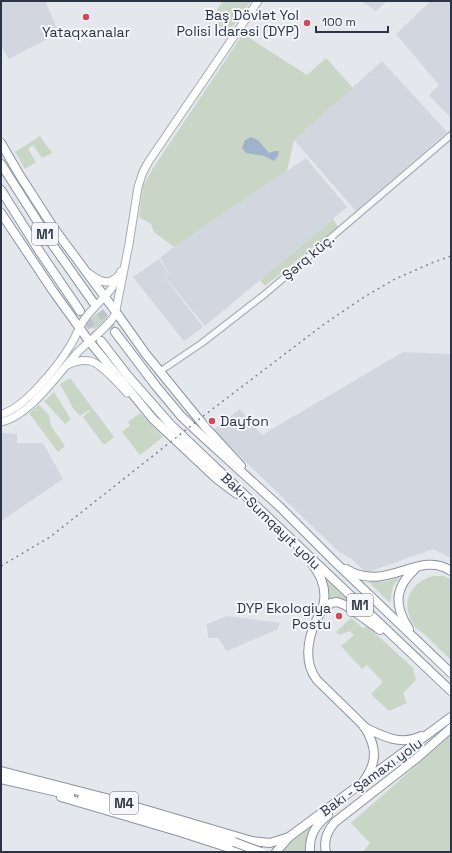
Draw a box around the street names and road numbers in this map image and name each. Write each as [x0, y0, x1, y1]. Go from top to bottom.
road number: M1 [32, 223, 58, 245]
street label: Şərq küç. [278, 230, 338, 284]
street label: Bakı-Sumqayıt yolu [217, 469, 325, 573]
road number: M1 [347, 594, 373, 616]
street label: Bakı - Şamaxı yolu [316, 734, 426, 820]
road number: M4 [110, 792, 138, 814]

